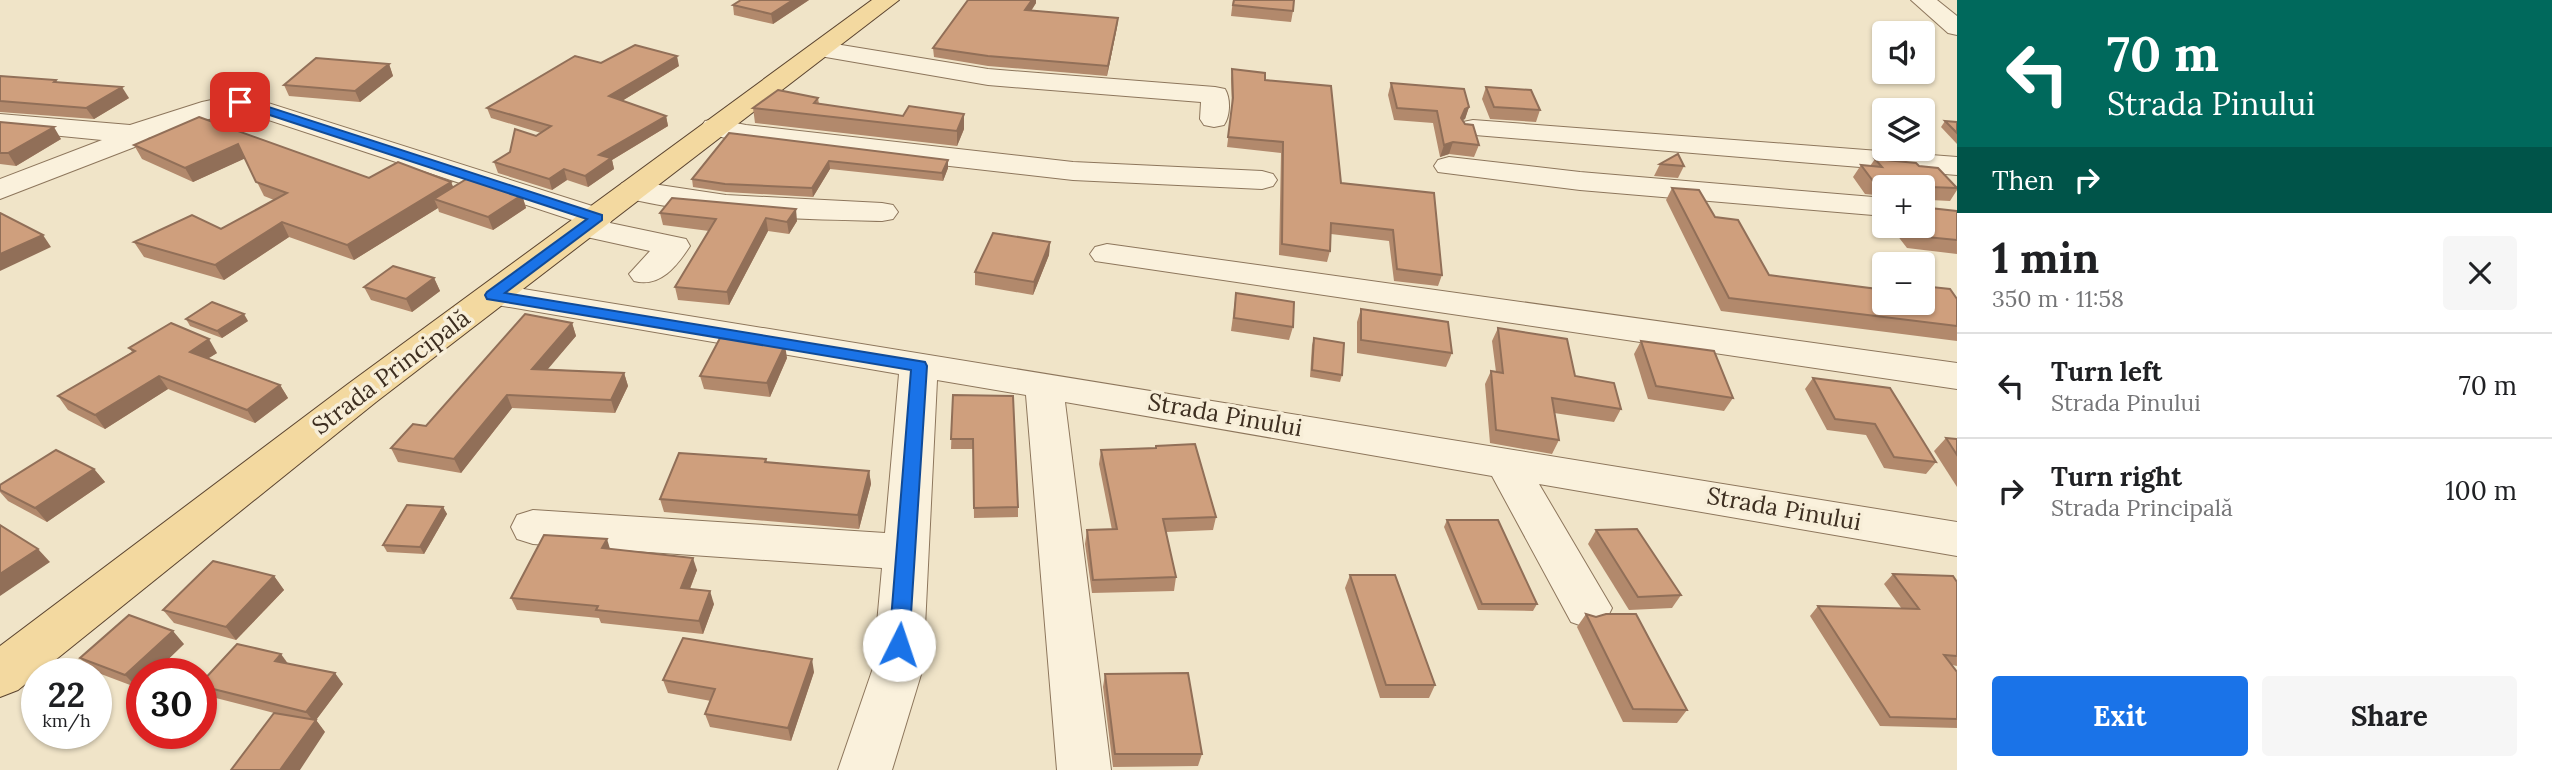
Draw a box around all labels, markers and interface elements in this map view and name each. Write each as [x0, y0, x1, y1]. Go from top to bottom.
map controls [1872, 21, 1935, 315]
button: sound [1872, 21, 1935, 84]
text: 70 m [2107, 22, 2219, 84]
icon: left [1992, 28, 2083, 119]
pin [210, 72, 270, 132]
icon: arrive [221, 83, 259, 121]
text: Strada Pinului [2107, 83, 2315, 124]
button: layers [1872, 98, 1935, 161]
icon: right [2068, 161, 2106, 199]
text: Then [1992, 164, 2054, 197]
button: + [1872, 175, 1935, 238]
text: 1 min [1992, 231, 2099, 285]
button: close [2443, 236, 2517, 310]
button: − [1872, 252, 1935, 315]
text: 350 m · 11:58 [1992, 284, 2124, 313]
street label: Strada Principală [306, 302, 476, 441]
text: Turn left [2051, 355, 2162, 388]
icon: left [1992, 367, 2030, 405]
text: 70 m [2459, 369, 2517, 402]
street label: Strada Pinului [1145, 386, 1305, 443]
text: Strada Pinului [2051, 388, 2201, 417]
text: Turn right [2051, 460, 2182, 493]
icon: right [1992, 472, 2030, 510]
text: 100 m [2445, 474, 2517, 507]
street label: Strada Pinului [1704, 480, 1864, 537]
text: Strada Principală [2051, 493, 2233, 522]
position arrow [862, 608, 936, 682]
speed limit sign: 30 [126, 658, 217, 749]
text: 22 [48, 672, 85, 717]
button: Exit [1992, 676, 2248, 756]
button: Share [2262, 676, 2517, 756]
text: km/h [42, 709, 91, 732]

